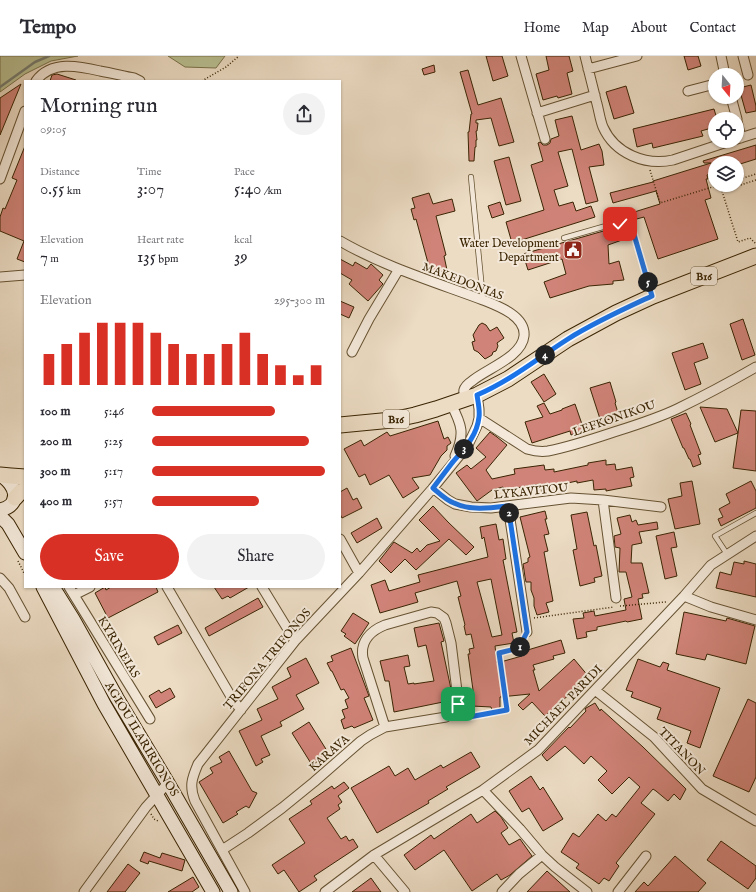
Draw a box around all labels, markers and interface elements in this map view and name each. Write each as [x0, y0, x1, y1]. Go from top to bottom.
text: Tempo [20, 16, 76, 40]
text: Home [524, 19, 560, 37]
text: Map [582, 19, 609, 37]
text: About [631, 19, 667, 37]
text: Contact [689, 19, 736, 37]
north arrow [708, 68, 744, 104]
map controls [708, 68, 744, 192]
text: Morning run [40, 92, 158, 120]
button: share [283, 93, 325, 135]
button: locate [708, 112, 744, 148]
text: 09:05 [40, 121, 67, 138]
button: layers [708, 156, 744, 192]
text: Distance [40, 165, 80, 179]
text: Time [137, 165, 161, 179]
text: Pace [234, 165, 255, 179]
text: 0.55 [40, 179, 64, 200]
text: 3:07 [137, 179, 164, 200]
text: 5:40 [234, 179, 261, 200]
text: km [64, 184, 81, 198]
text: /km [261, 184, 282, 198]
pin [603, 207, 637, 241]
icon: check [609, 213, 631, 235]
text: Elevation [40, 233, 84, 247]
text: Heart rate [137, 233, 184, 247]
text: kcal [234, 233, 252, 247]
place label: Water Development Department [459, 236, 559, 266]
public building icon: Water Development Department [562, 239, 584, 261]
text: 7 [40, 247, 48, 268]
text: 135 [137, 247, 156, 268]
text: 39 [234, 247, 248, 268]
text: m [48, 252, 59, 266]
text: bpm [156, 252, 179, 266]
street label: MAKEDONIAS [420, 259, 505, 304]
road number: B16 [691, 267, 717, 285]
pin: 5 [638, 272, 658, 292]
text: 5 [646, 275, 650, 289]
text: Elevation [40, 292, 92, 309]
text: 295–300 m [274, 292, 325, 309]
pin: 4 [535, 345, 555, 365]
text: 4 [542, 348, 548, 362]
street label: LEFKONIKOU [571, 397, 658, 440]
text: 100 m [40, 403, 70, 420]
text: 5:46 [104, 403, 124, 420]
road number: B16 [383, 410, 409, 428]
text: 200 m [40, 433, 72, 450]
text: 5:25 [104, 433, 123, 450]
pin: 3 [454, 439, 474, 459]
text: 3 [462, 442, 466, 456]
text: 300 m [40, 463, 71, 480]
text: 5:17 [104, 463, 123, 480]
street label: LYKAVITOU [493, 480, 570, 503]
text: 400 m [40, 493, 72, 510]
text: 5:57 [104, 493, 123, 510]
pin: 2 [499, 503, 519, 523]
text: 2 [506, 506, 512, 520]
button: Save [40, 534, 179, 580]
button: Share [187, 534, 325, 580]
street label: TRIFONA TRIFONOS [221, 606, 314, 713]
street label: KYRINEIAS [94, 614, 143, 681]
pin: 1 [510, 637, 530, 657]
text: 1 [518, 640, 522, 654]
street label: MICHAEL PARIDI [521, 662, 606, 749]
street label: AGIOU ILARIRIONOS [101, 678, 182, 799]
pin [441, 687, 475, 721]
icon: arrive [447, 693, 469, 715]
street label: TITANON [655, 724, 709, 779]
street label: KARAVA [306, 731, 353, 775]

